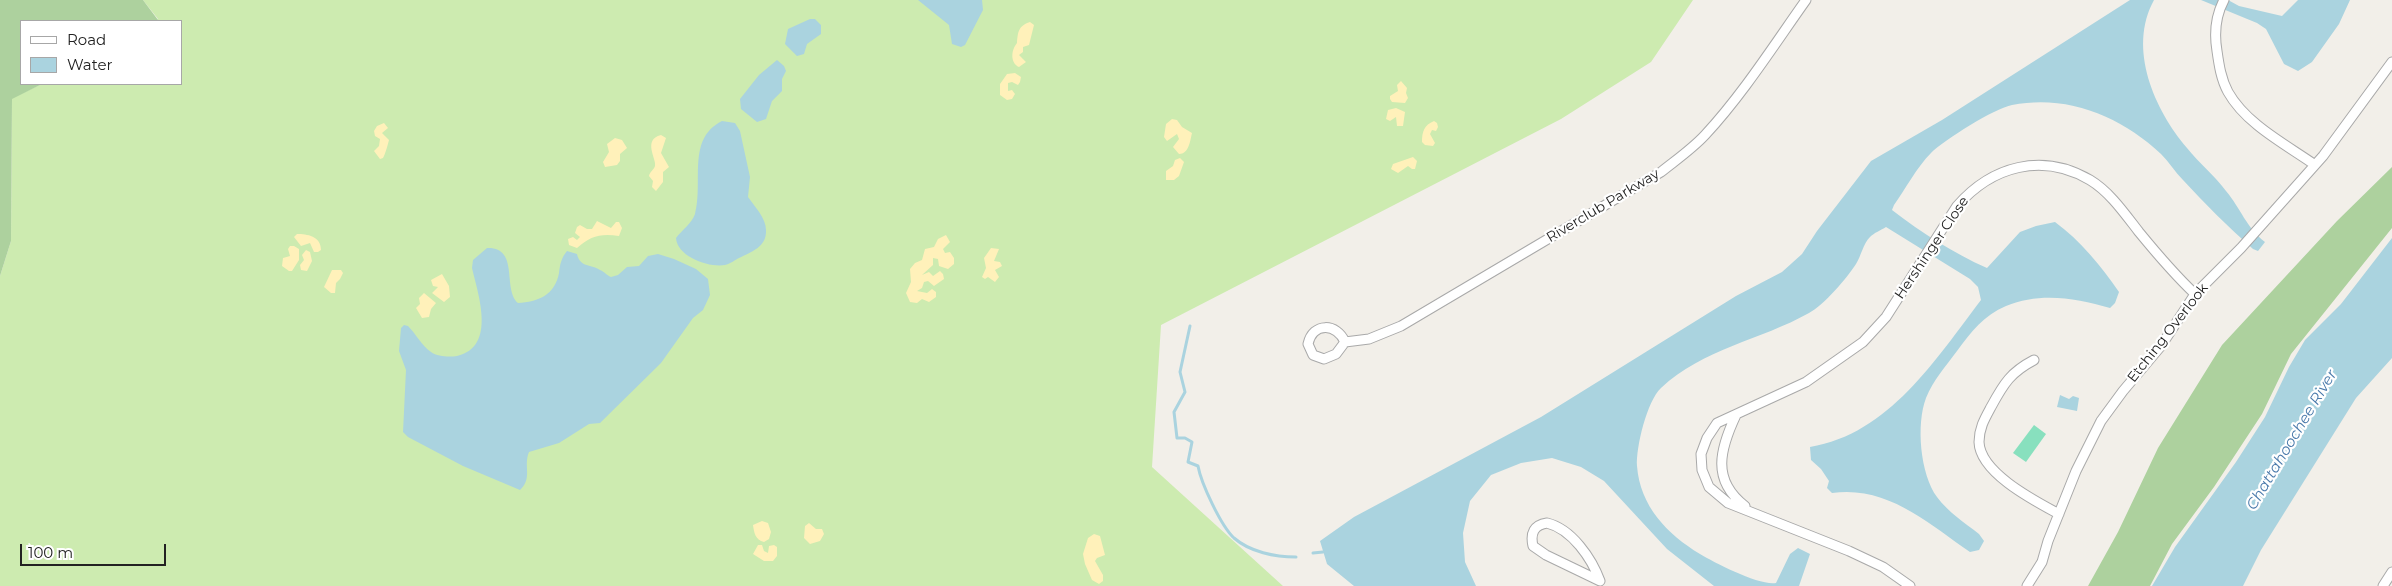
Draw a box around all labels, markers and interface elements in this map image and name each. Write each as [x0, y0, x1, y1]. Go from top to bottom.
legend [20, 20, 182, 85]
text: Road [67, 30, 106, 49]
text: Water [67, 55, 113, 74]
street label: Riverclub Parkway [1544, 166, 1662, 246]
street label: Hershinger Close [1891, 194, 1973, 302]
street label: Etching Overlook [2124, 280, 2212, 386]
water label: Chattahoochee River [2243, 367, 2341, 513]
scale bar [22, 534, 169, 566]
text: 100 m [28, 543, 73, 562]

